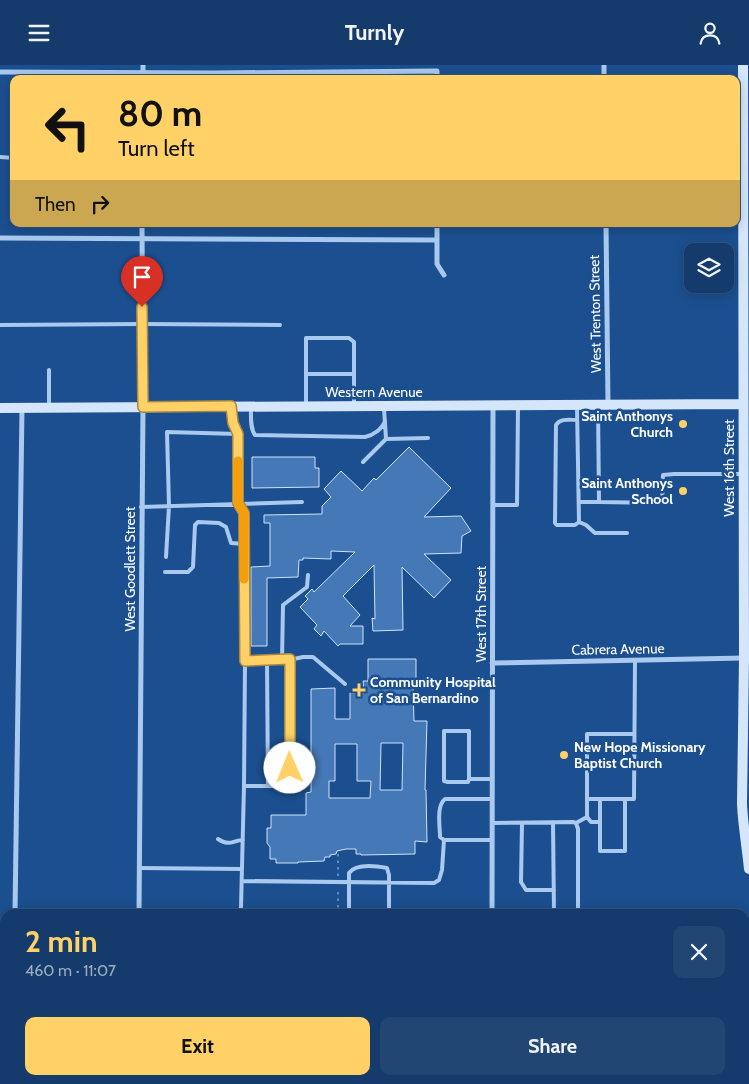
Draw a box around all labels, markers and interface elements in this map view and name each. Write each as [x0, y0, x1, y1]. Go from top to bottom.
icon: menu [25, 19, 53, 47]
text: Turnly [345, 19, 404, 46]
icon: person [696, 19, 724, 47]
text: 80 m [118, 92, 202, 135]
icon: left [35, 95, 100, 160]
text: Turn left [118, 135, 195, 162]
icon: right [86, 190, 114, 218]
text: Then [35, 193, 76, 216]
map controls [684, 243, 734, 293]
button: layers [684, 243, 734, 293]
street label: West Trenton Street [585, 254, 605, 373]
pin [121, 256, 163, 307]
icon: arrive [128, 263, 156, 291]
street label: Western Avenue [325, 383, 423, 401]
place label: Saint Anthonys Church [581, 407, 673, 441]
marker: Saint Anthonys Church [677, 418, 689, 430]
street label: West 16th Street [720, 419, 738, 517]
place label: Saint Anthonys School [581, 474, 673, 508]
marker: Saint Anthonys School [677, 485, 689, 497]
street label: West Goodlett Street [121, 506, 139, 632]
street label: West 17th Street [472, 565, 490, 662]
street label: Cabrera Avenue [571, 639, 665, 659]
place label: Community Hospital of San Bernardino [370, 673, 496, 707]
marker: Community Hospital of San Bernardino [352, 683, 366, 697]
place label: New Hope Missionary Baptist Church [574, 738, 706, 772]
position arrow [263, 741, 315, 793]
marker: New Hope Missionary Baptist Church [558, 749, 570, 761]
text: 2 min [25, 923, 97, 960]
button: close [673, 926, 725, 978]
text: 460 m · 11:07 [25, 961, 116, 980]
button: Exit [25, 1017, 370, 1075]
button: Share [380, 1017, 725, 1075]

